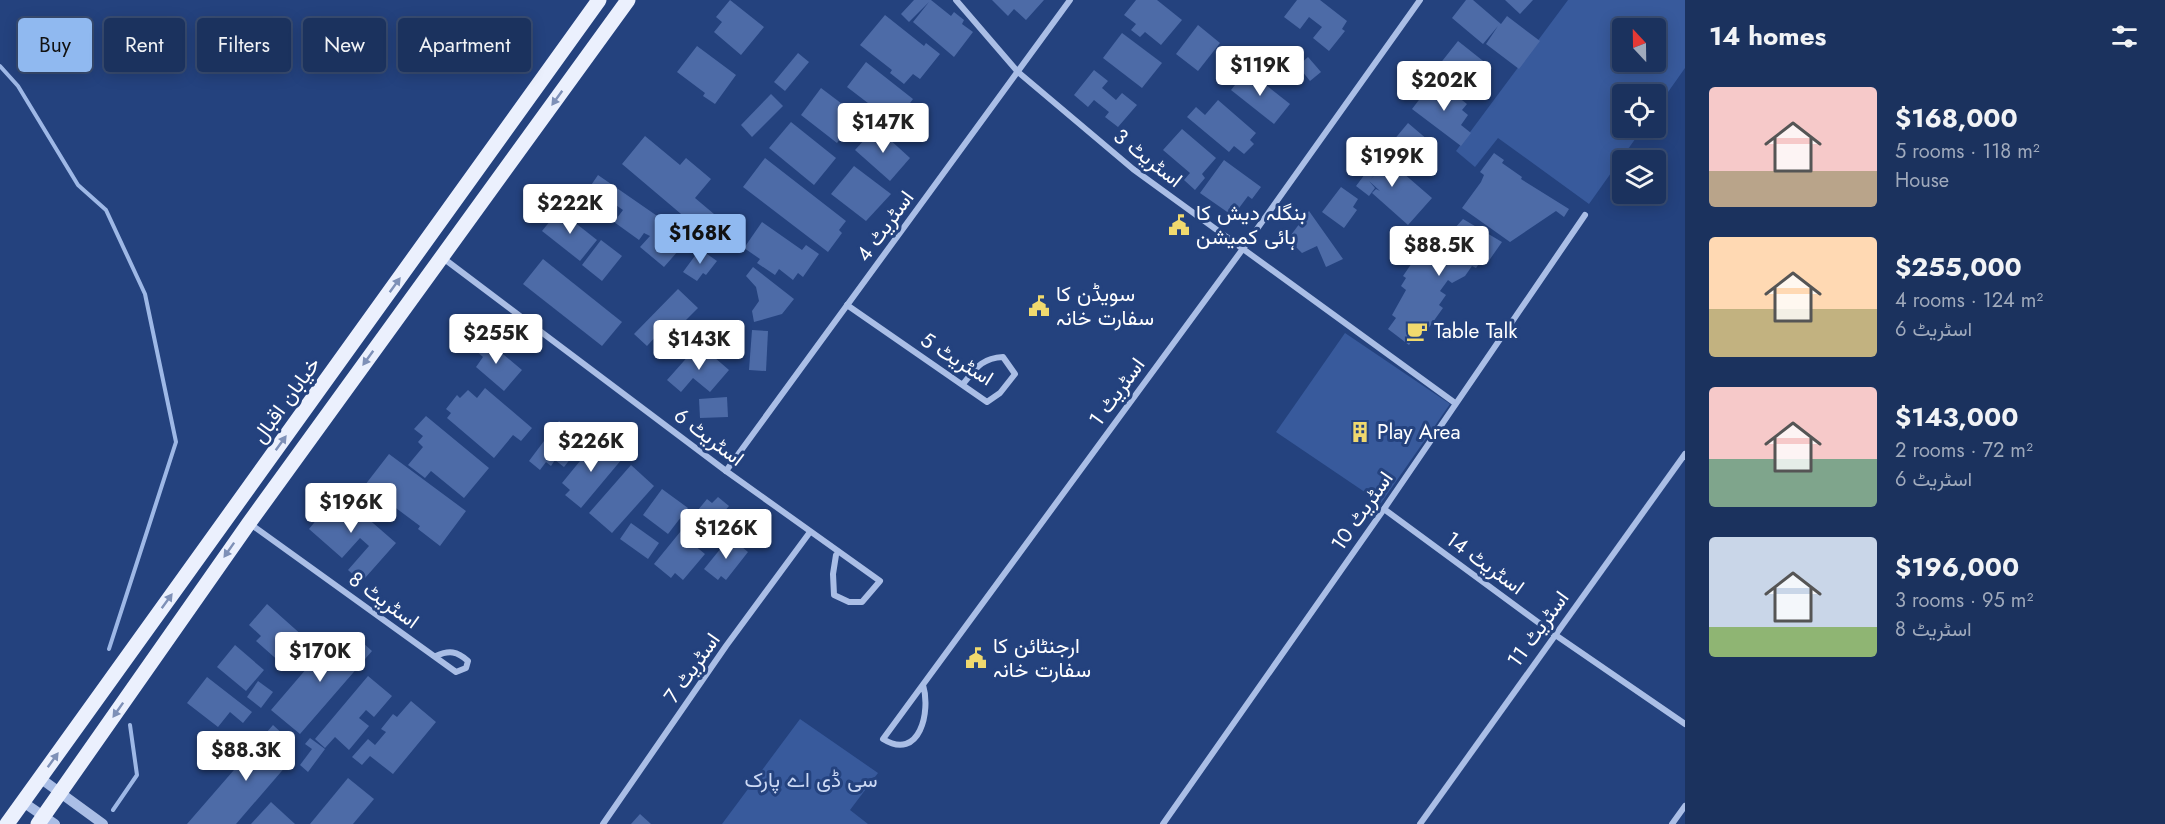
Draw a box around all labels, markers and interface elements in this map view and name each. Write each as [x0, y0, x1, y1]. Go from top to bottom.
text: 14 homes [1709, 17, 1826, 55]
chip: Buy [18, 18, 92, 72]
chip: Rent [104, 18, 185, 72]
chip: Filters [197, 18, 291, 72]
chip: New [303, 18, 386, 72]
chip: Apartment [398, 18, 531, 72]
north arrow [1612, 18, 1666, 72]
map controls [1612, 18, 1666, 204]
icon: filters [2108, 20, 2141, 53]
pin: $119K [1218, 46, 1302, 97]
text: $119K [1230, 51, 1290, 80]
pin: $202K [1402, 61, 1486, 112]
text: $202K [1411, 66, 1477, 95]
button: locate [1612, 84, 1666, 138]
one-way arrow [551, 90, 563, 106]
text: $168,000 [1895, 99, 2018, 137]
pin: $147K [841, 103, 925, 154]
text: $147K [852, 108, 914, 137]
icon: home [1757, 111, 1829, 183]
street label: اسٹریٹ 3 [1107, 121, 1189, 195]
pin: $199K [1350, 137, 1434, 188]
text: 5 rooms · 118 m² [1895, 137, 2040, 166]
text: $199K [1360, 142, 1424, 171]
button: layers [1612, 150, 1666, 204]
text: House [1895, 166, 1949, 195]
pin: $222K [528, 184, 612, 235]
street label: اسٹریٹ 4 [849, 184, 921, 268]
text: $222K [537, 189, 603, 218]
place label: بنگلہ دیش کا ہائی کمیشن [1196, 198, 1306, 252]
public building icon: بنگلہ دیش کا ہائی کمیشن [1167, 213, 1191, 237]
pin: $168K [658, 214, 742, 265]
text: $168K [669, 219, 731, 248]
pin: $88.5K [1390, 226, 1488, 277]
text: $88.5K [1404, 231, 1474, 260]
text: $255,000 [1895, 248, 2022, 286]
icon: home [1757, 261, 1829, 333]
one-way arrow [389, 277, 401, 293]
place label: سویڈن کا سفارت خانہ [1056, 279, 1154, 333]
text: 4 rooms · 124 m² [1895, 286, 2043, 315]
public building icon: سویڈن کا سفارت خانہ [1027, 294, 1051, 318]
pin: $255K [454, 314, 538, 365]
text: اسٹریٹ 6 [1895, 315, 1972, 344]
place label: Table Talk [1434, 316, 1518, 346]
text: $255K [463, 319, 529, 348]
cafe icon: Table Talk [1405, 319, 1429, 343]
pin: $143K [657, 320, 741, 371]
text: $143K [668, 325, 730, 354]
street label: اسٹریٹ 5 [915, 325, 999, 393]
street label: خیابان اقبال [244, 351, 328, 449]
one-way arrow [363, 351, 375, 366]
street label: اسٹریٹ 1 [1082, 351, 1152, 433]
text: $143,000 [1895, 398, 2018, 436]
street label: اسٹریٹ 6 [668, 401, 750, 473]
icon: home [1757, 411, 1829, 483]
place label: Play Area [1377, 417, 1461, 447]
building icon: Play Area [1348, 420, 1372, 444]
pin: $226K [549, 422, 633, 473]
text: $226K [558, 427, 624, 456]
one-way arrow [275, 435, 287, 451]
text: 2 rooms · 72 m² [1895, 436, 2033, 465]
street label: اسٹریٹ 10 [1324, 465, 1400, 557]
text: اسٹریٹ 6 [1895, 465, 1972, 494]
pin: $196K [309, 483, 393, 534]
text: $196K [319, 488, 383, 517]
pin: $126K [684, 509, 768, 560]
text: $126K [694, 514, 758, 543]
street label: اسٹریٹ 14 [1439, 524, 1531, 602]
one-way arrow [223, 542, 235, 558]
text: $196,000 [1895, 548, 2019, 586]
icon: home [1757, 561, 1829, 633]
street label: اسٹریٹ 8 [343, 564, 425, 636]
street label: اسٹریٹ 11 [1500, 585, 1576, 673]
text: 3 rooms · 95 m² [1895, 586, 2033, 615]
one-way arrow [161, 594, 173, 610]
text: اسٹریٹ 8 [1895, 615, 1972, 644]
street label: اسٹریٹ 7 [657, 627, 727, 709]
place label: ارجنٹائن کا سفارت خانہ [993, 631, 1091, 685]
pin: $170K [278, 632, 362, 683]
text: $170K [289, 637, 351, 666]
public building icon: ارجنٹائن کا سفارت خانہ [964, 646, 988, 670]
one-way arrow [112, 702, 124, 718]
pin: $88.3K [197, 731, 295, 782]
text: $88.3K [211, 736, 281, 765]
one-way arrow [47, 752, 59, 767]
park label: سی ڈی اے پارک [744, 765, 878, 795]

